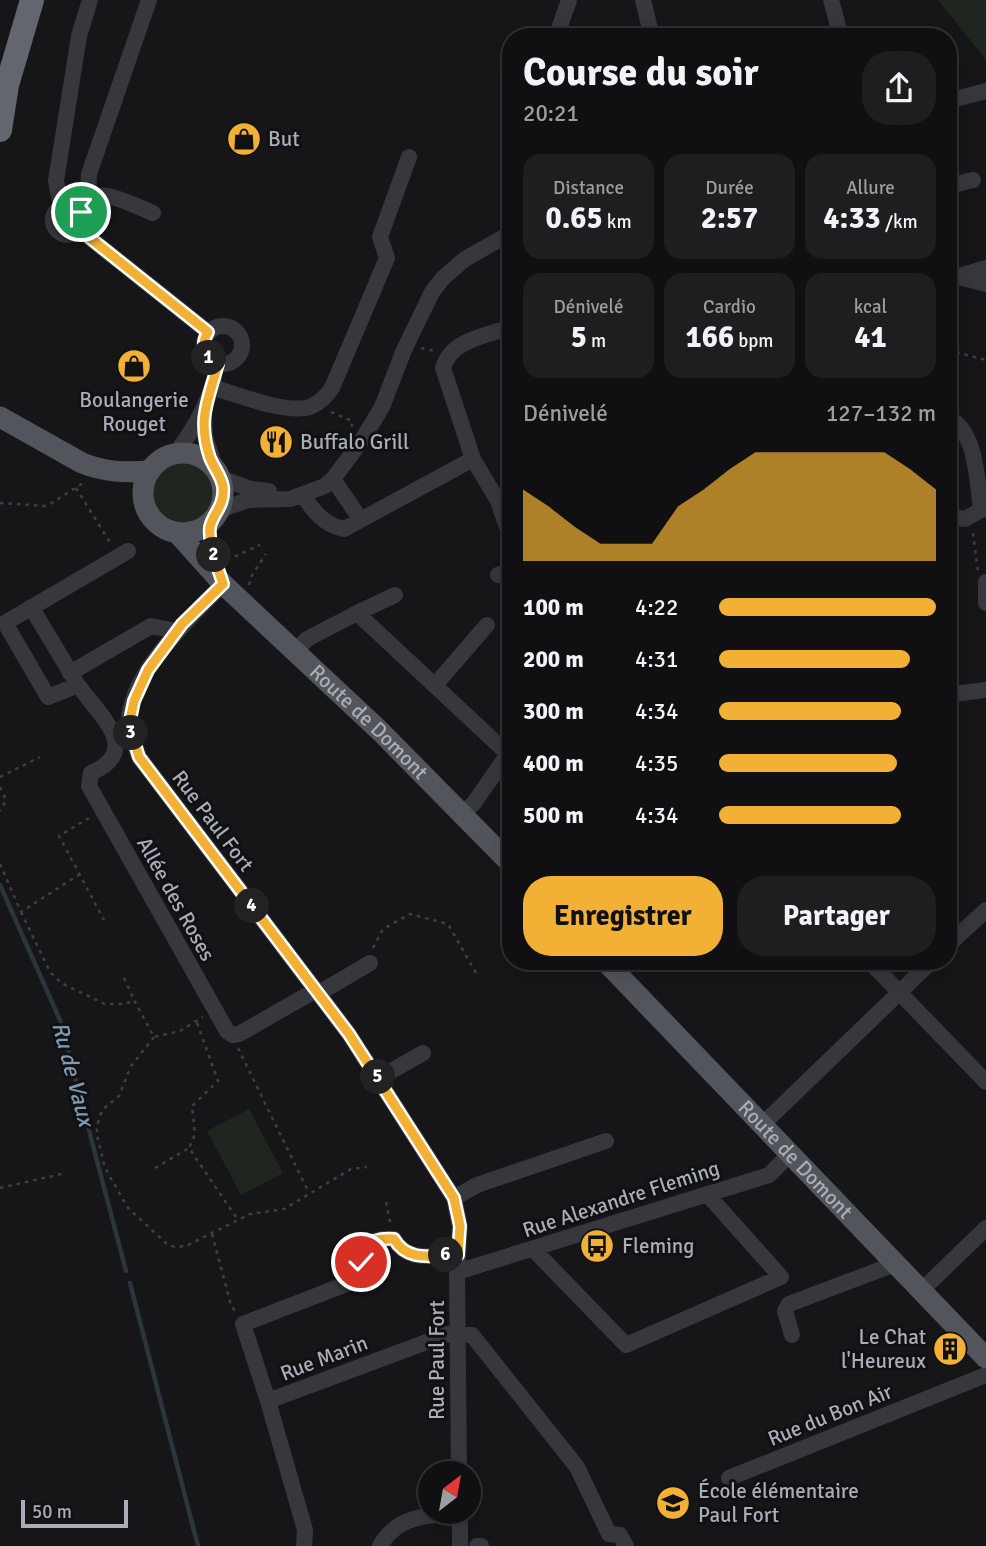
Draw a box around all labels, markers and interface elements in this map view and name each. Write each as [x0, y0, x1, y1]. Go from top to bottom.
text: Course du soir [523, 49, 759, 96]
button: share [862, 51, 936, 125]
text: 20:21 [523, 99, 579, 128]
shop icon: But [225, 120, 263, 158]
place label: But [268, 126, 300, 152]
text: Distance [553, 176, 624, 200]
text: Durée [705, 176, 754, 200]
text: Allure [846, 176, 895, 200]
pin [51, 182, 111, 242]
icon: arrive [62, 193, 100, 231]
text: 0.65 [545, 200, 603, 237]
text: 2:57 [701, 200, 758, 237]
text: 4:33 [823, 200, 881, 237]
text: km [603, 210, 632, 234]
text: /km [881, 210, 918, 234]
text: Dénivelé [554, 295, 623, 319]
text: Cardio [703, 295, 756, 319]
text: kcal [854, 295, 887, 319]
text: 5 [571, 319, 587, 356]
text: 166 [685, 319, 734, 356]
text: 41 [854, 319, 887, 356]
text: m [587, 329, 606, 353]
text: bpm [734, 329, 774, 353]
pin: 1 [192, 340, 227, 376]
text: 1 [203, 345, 214, 369]
shop icon: Boulangerie Rouget [115, 347, 153, 385]
place label: Boulangerie Rouget [79, 387, 189, 437]
text: Dénivelé [523, 399, 608, 428]
text: 127–132 m [826, 399, 936, 428]
restaurant icon: Buffalo Grill [257, 423, 295, 461]
place label: Buffalo Grill [300, 429, 409, 455]
pin: 2 [196, 538, 232, 572]
text: 2 [208, 542, 219, 566]
text: 100 m [523, 593, 584, 622]
text: 4:22 [635, 593, 678, 622]
text: 200 m [523, 645, 584, 674]
text: 4:31 [635, 645, 678, 674]
street label: Route de Domont [304, 659, 433, 785]
text: 300 m [523, 697, 584, 726]
text: 4:34 [635, 697, 678, 726]
pin: 3 [114, 716, 148, 750]
text: 3 [125, 720, 136, 744]
text: 400 m [523, 749, 584, 778]
text: 4:35 [635, 749, 678, 778]
street label: Rue Paul Fort [167, 765, 259, 877]
text: 500 m [523, 801, 584, 830]
text: 4:34 [635, 801, 678, 830]
street label: Allée des Roses [131, 832, 221, 966]
button: Enregistrer [523, 876, 723, 956]
button: Partager [737, 876, 936, 956]
pin: 4 [234, 888, 270, 923]
text: 4 [246, 893, 257, 917]
water label: Ru de Vaux [45, 1019, 101, 1132]
pin: 5 [360, 1060, 396, 1094]
text: 5 [372, 1064, 383, 1088]
street label: Route de Domont [733, 1095, 858, 1224]
street label: Rue Alexandre Fleming [519, 1155, 723, 1243]
bus stop icon: Fleming [578, 1227, 616, 1265]
pin [331, 1232, 391, 1292]
place label: Fleming [622, 1233, 694, 1259]
pin: 6 [428, 1238, 464, 1272]
text: 6 [440, 1242, 451, 1266]
icon: check [342, 1243, 380, 1281]
street label: Rue Paul Fort [424, 1300, 450, 1420]
place label: Le Chat l'Heureux [841, 1324, 926, 1374]
street label: Rue Marin [277, 1329, 371, 1387]
building icon: Le Chat l'Heureux [931, 1330, 969, 1368]
street label: Rue du Bon Air [764, 1378, 896, 1452]
north arrow [418, 1461, 481, 1524]
map controls [418, 1461, 481, 1524]
place label: École élémentaire Paul Fort [698, 1478, 859, 1528]
school or university icon: École élémentaire Paul Fort [654, 1484, 692, 1522]
scale bar [21, 1497, 128, 1529]
text: 50 m [32, 1500, 72, 1524]

